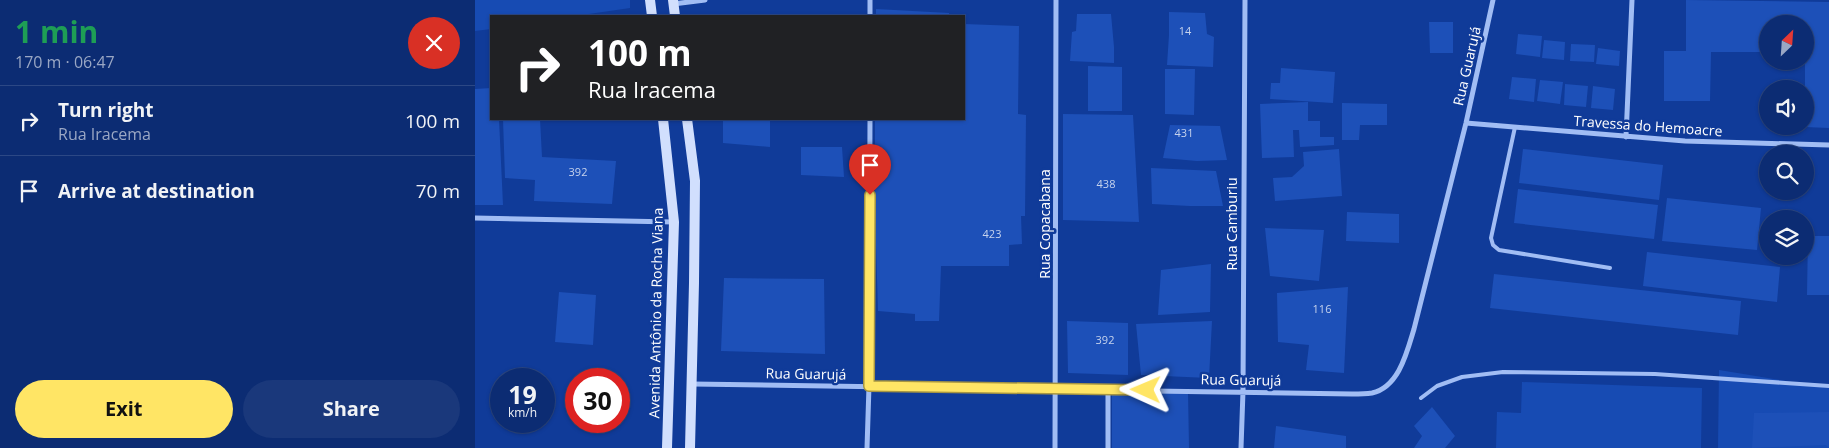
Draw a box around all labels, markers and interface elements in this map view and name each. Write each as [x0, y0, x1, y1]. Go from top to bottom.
text: 1 min [15, 11, 98, 52]
north arrow [1759, 15, 1814, 70]
map controls [1759, 15, 1814, 265]
button: close [408, 17, 460, 69]
house number: 14 [1179, 23, 1192, 38]
street label: Rua Guarujá [1448, 24, 1485, 107]
text: 100 m [588, 29, 692, 76]
icon: right [505, 35, 570, 100]
text: 170 m · 06:47 [15, 51, 115, 73]
text: Rua Iracema [588, 74, 716, 104]
button: sound [1759, 80, 1814, 135]
text: Turn right [58, 97, 153, 123]
icon: right [15, 107, 43, 135]
text: 100 m [405, 108, 460, 134]
street label: Travessa do Hemoacre [1573, 111, 1723, 140]
text: Rua Iracema [58, 123, 151, 145]
house number: 431 [1175, 125, 1193, 140]
pin [849, 144, 891, 195]
button: search [1759, 145, 1814, 200]
icon: arrive [856, 151, 884, 179]
house number: 392 [569, 164, 587, 179]
street label: Rua Copacabana [1035, 169, 1054, 279]
house number: 438 [1097, 176, 1115, 191]
icon: arrive [15, 177, 43, 205]
street label: Rua Camburiu [1222, 177, 1241, 271]
text: Arrive at destination [58, 178, 255, 204]
text: 70 m [416, 178, 460, 204]
street label: Avenida Antônio da Rocha Viana [644, 208, 667, 418]
button: layers [1759, 210, 1814, 265]
house number: 423 [983, 226, 1001, 241]
house number: 116 [1313, 301, 1331, 316]
house number: 392 [1096, 332, 1114, 347]
street label: Rua Guarujá [765, 363, 847, 384]
position arrow [1119, 363, 1171, 415]
speed limit sign: 30 [565, 368, 630, 433]
street label: Rua Guarujá [1200, 369, 1282, 390]
text: 19 [508, 377, 537, 411]
button: Exit [15, 380, 233, 438]
button: Share [243, 380, 460, 438]
text: km/h [508, 404, 537, 421]

